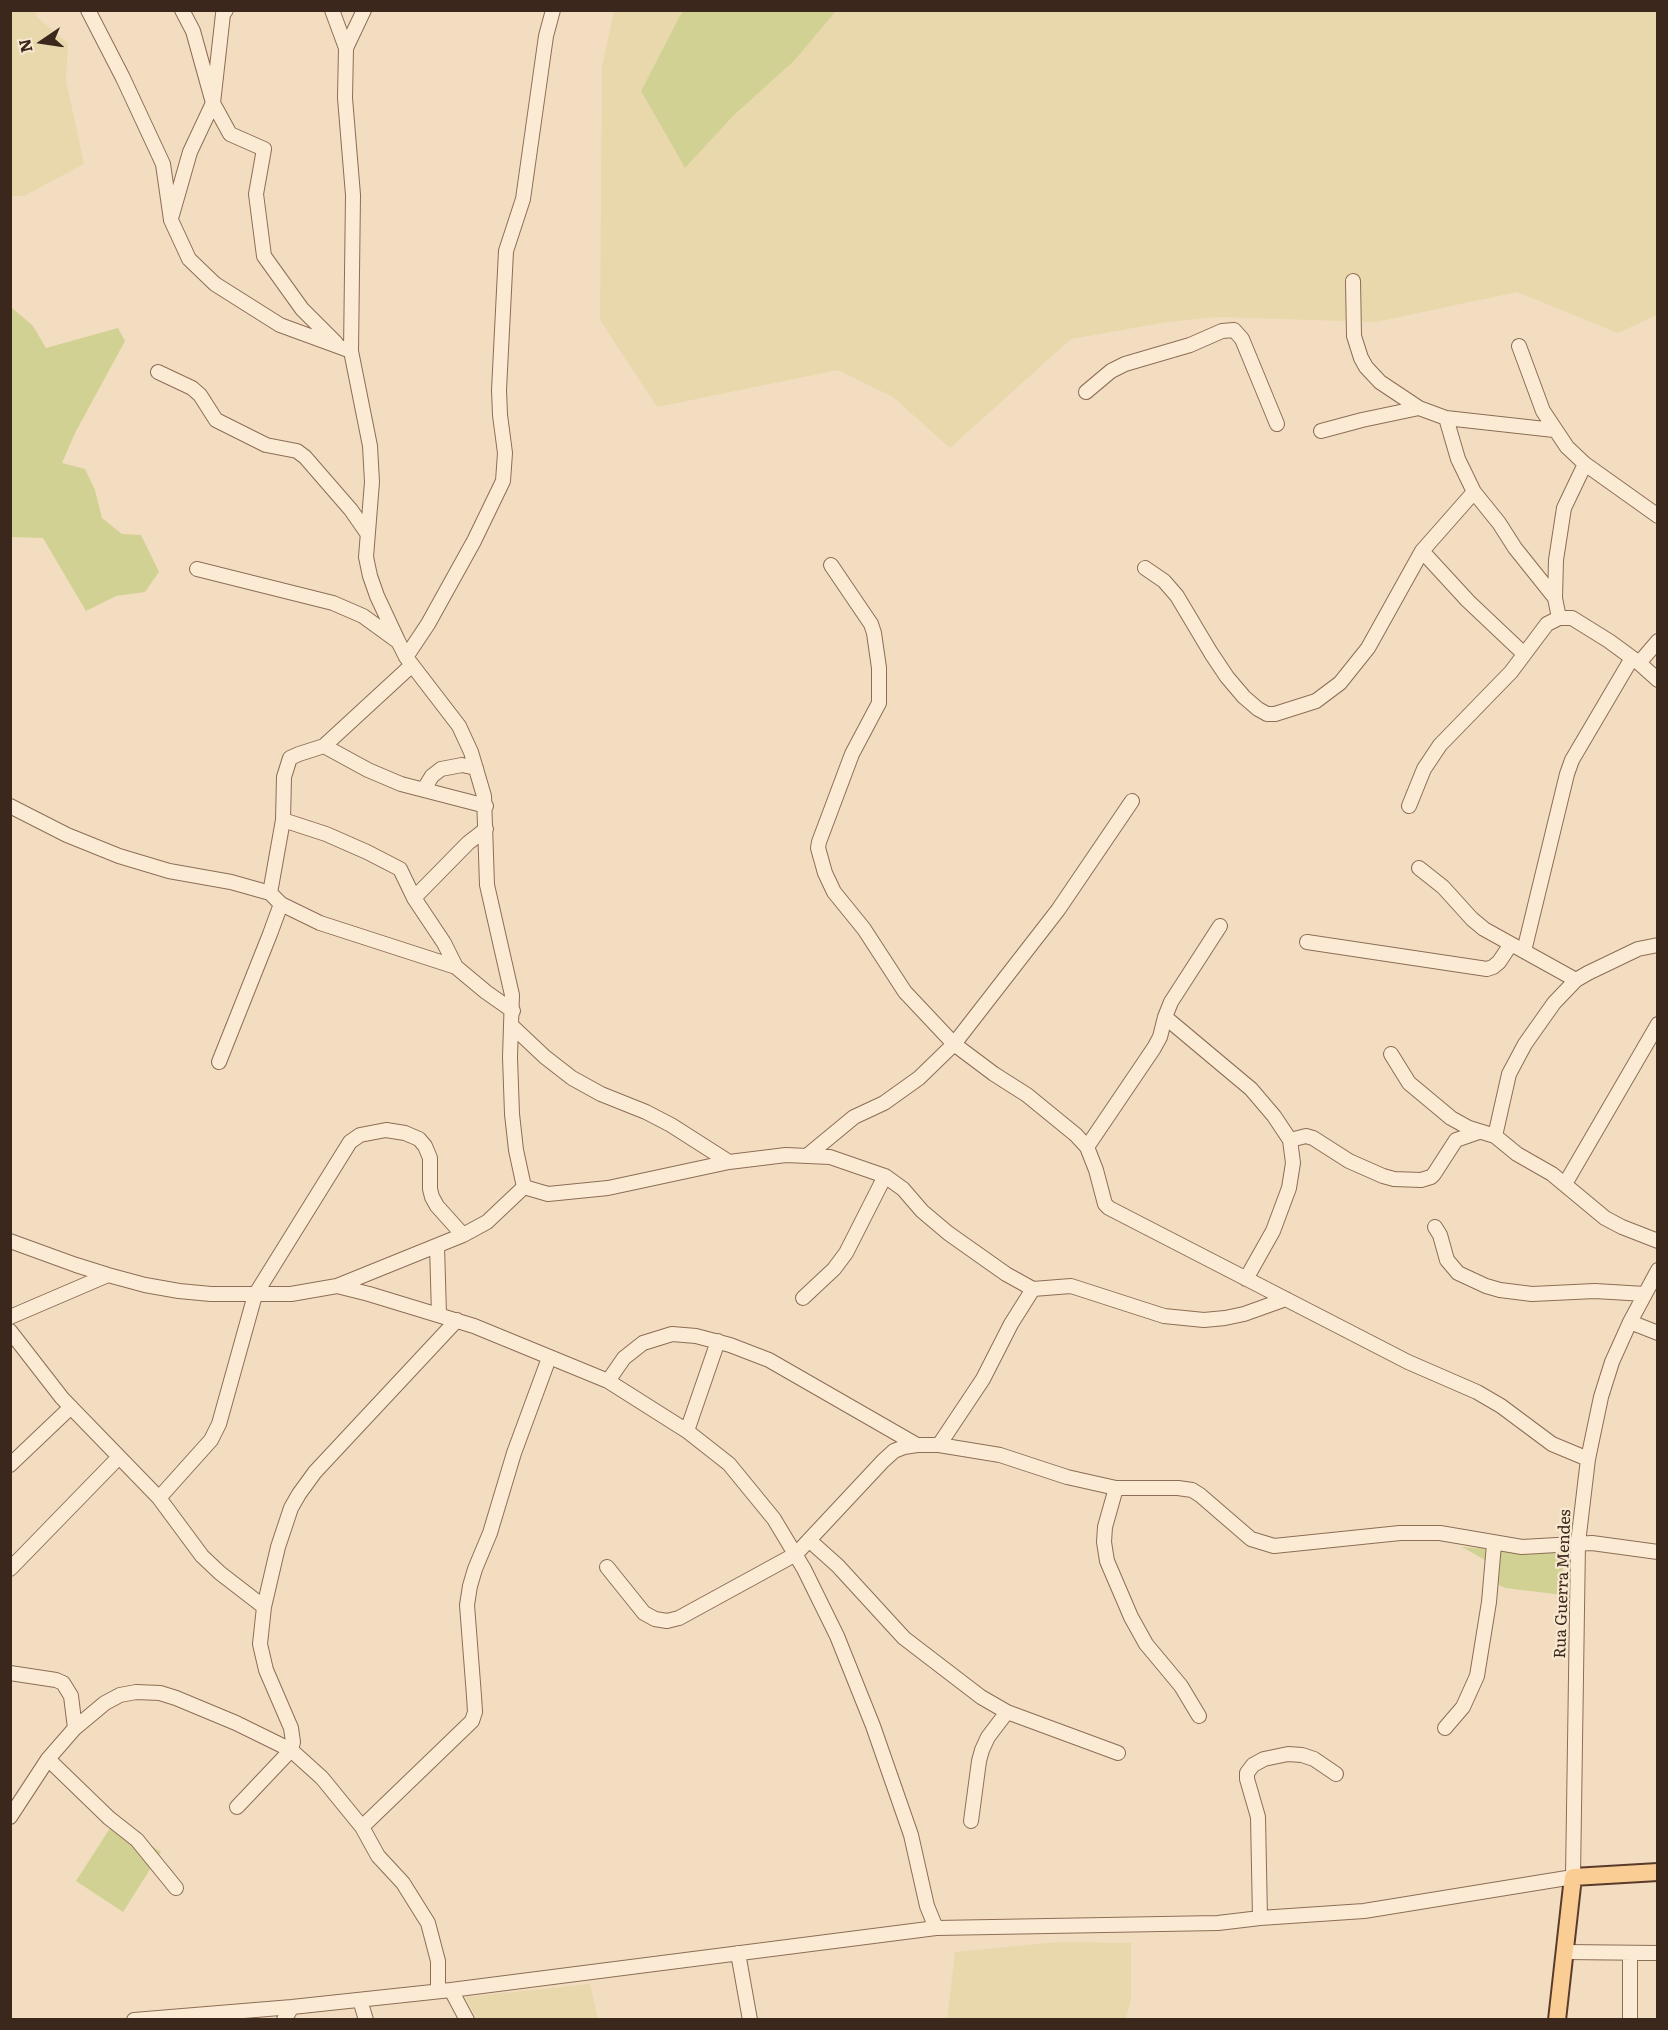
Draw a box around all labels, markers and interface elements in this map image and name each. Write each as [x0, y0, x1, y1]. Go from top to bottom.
north arrow [12, 12, 72, 72]
text: N [11, 37, 38, 55]
street label: Rua Guerra Mendes [1551, 1509, 1575, 1659]

